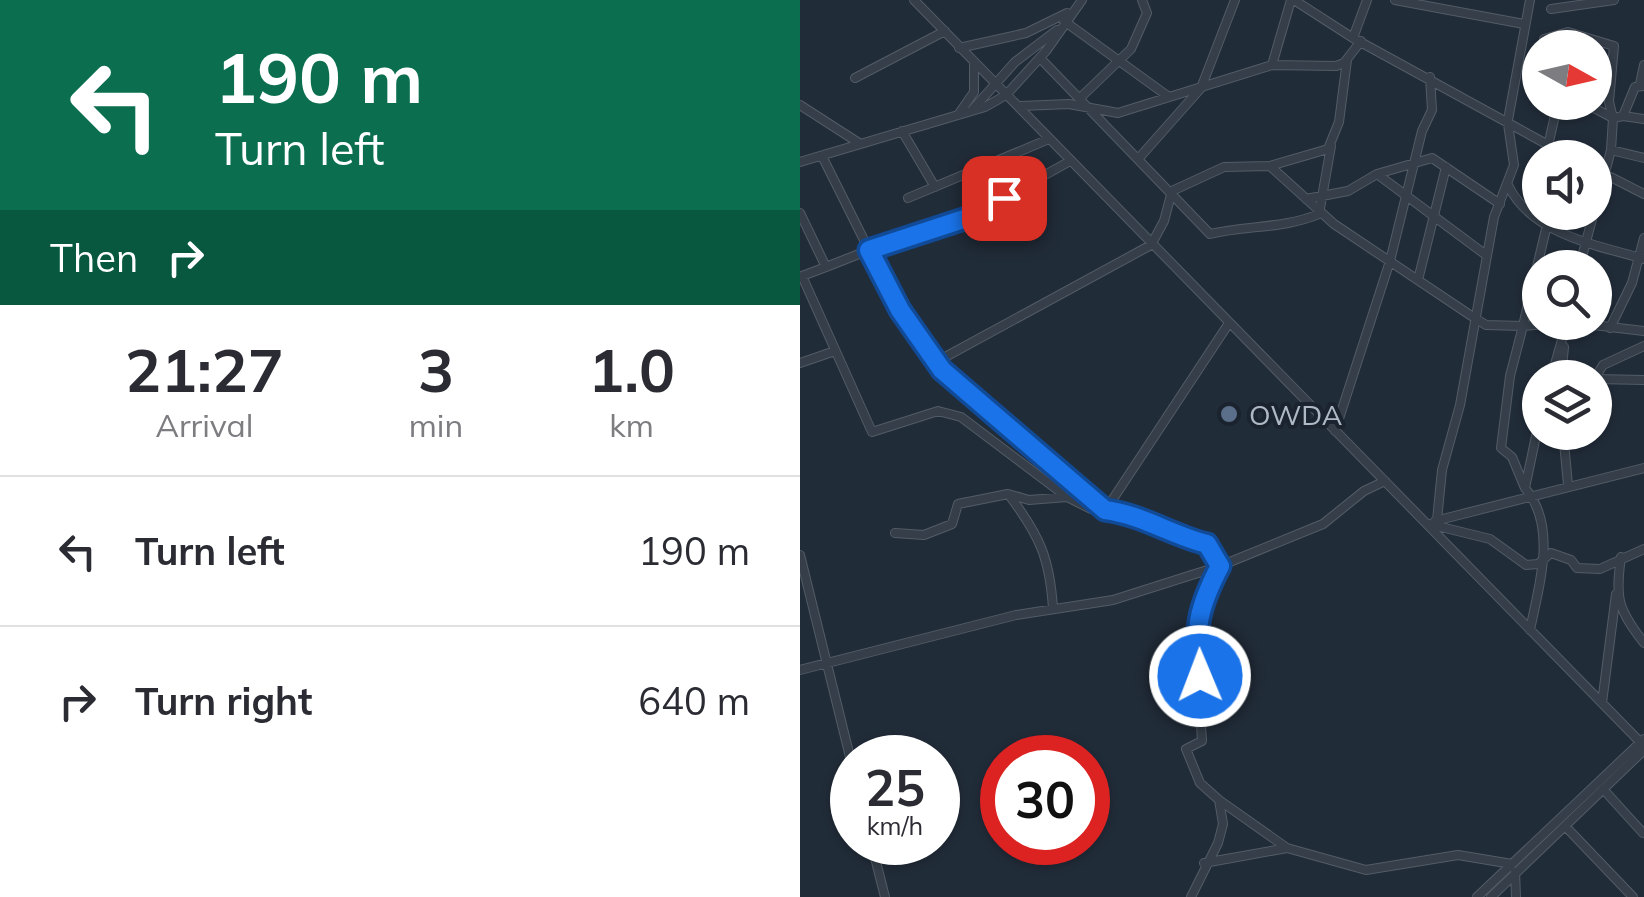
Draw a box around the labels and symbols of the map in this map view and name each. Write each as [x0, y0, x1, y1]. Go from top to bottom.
north arrow [1522, 30, 1612, 120]
pin [962, 156, 1047, 241]
place label: OWDA [1249, 397, 1343, 432]
marker: OWDA [1218, 403, 1240, 425]
position arrow [1148, 624, 1252, 728]
speed limit sign: 30 [980, 735, 1110, 865]

